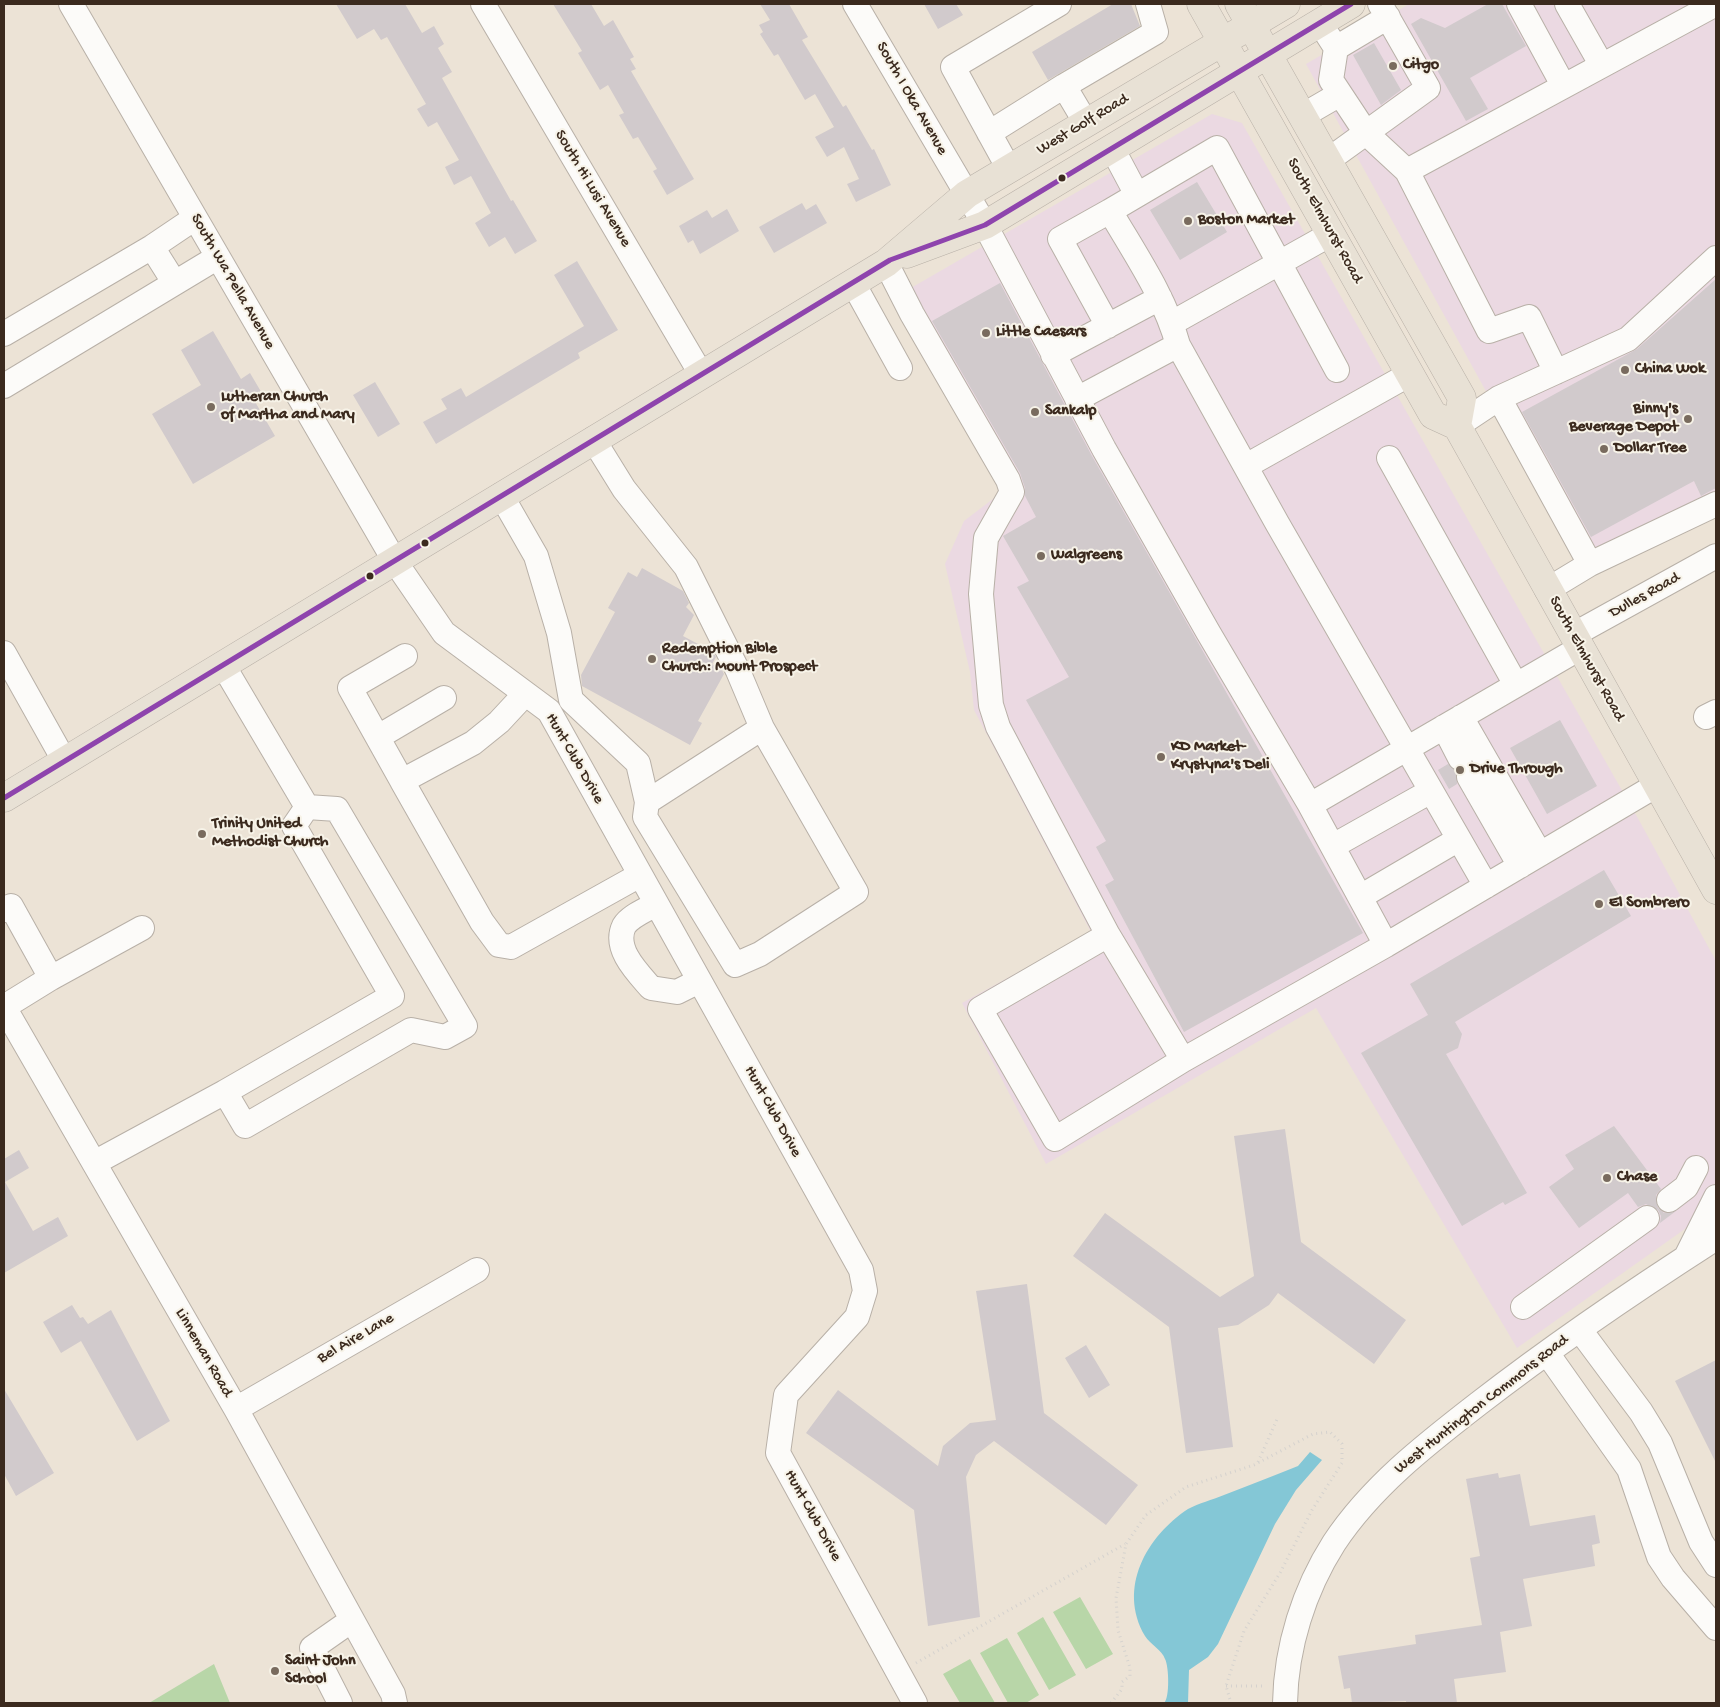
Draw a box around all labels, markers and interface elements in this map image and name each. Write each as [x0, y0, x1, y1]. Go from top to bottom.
street label: South I Oka Avenue [871, 39, 951, 159]
place label: Citgo [1403, 56, 1439, 76]
marker: Citgo [1387, 60, 1399, 72]
street label: West Golf Road [1034, 90, 1132, 160]
street label: South Hi Lusi Avenue [549, 127, 635, 251]
street label: South Elmhurst Road [1282, 155, 1366, 287]
unlabelled marker [1057, 173, 1067, 183]
street label: South Wa Pella Avenue [185, 211, 279, 353]
place label: Boston Market [1198, 211, 1294, 231]
marker: Boston Market [1182, 215, 1194, 227]
place label: Little Caesars [996, 323, 1086, 343]
marker: Little Caesars [980, 327, 992, 339]
place label: China Wok [1635, 360, 1705, 380]
marker: China Wok [1619, 364, 1631, 376]
place label: Lutheran Church of Martha and Mary [221, 388, 355, 426]
place label: Binny's Beverage Depot [1569, 400, 1678, 438]
marker: Lutheran Church of Martha and Mary [205, 401, 217, 413]
place label: Sankalp [1045, 402, 1096, 422]
marker: Sankalp [1029, 406, 1041, 418]
marker: Binny's Beverage Depot [1682, 413, 1694, 425]
place label: Dollar Tree [1614, 439, 1686, 459]
marker: Dollar Tree [1598, 443, 1610, 455]
unlabelled marker [420, 538, 430, 548]
place label: Walgreens [1051, 546, 1122, 566]
marker: Walgreens [1035, 550, 1047, 562]
street label: Dulles Road [1606, 569, 1684, 623]
unlabelled marker [365, 571, 375, 581]
street label: South Elmhurst Road [1544, 593, 1628, 725]
place label: Redemption Bible Church: Mount Prospect [662, 640, 817, 678]
marker: Redemption Bible Church: Mount Prospect [646, 653, 658, 665]
street label: Hunt Club Drive [540, 710, 608, 808]
place label: KD Market- Krystyna's Deli [1171, 738, 1270, 776]
marker: KD Market- Krystyna's Deli [1155, 751, 1167, 763]
place label: Drive Through [1470, 760, 1563, 780]
marker: Drive Through [1454, 764, 1466, 776]
place label: Trinity United Methodist Church [212, 815, 328, 853]
marker: Trinity United Methodist Church [196, 828, 208, 840]
place label: El Sombrero [1609, 894, 1690, 914]
marker: El Sombrero [1593, 898, 1605, 910]
street label: Hunt Club Drive [739, 1063, 805, 1161]
place label: Chase [1617, 1168, 1657, 1188]
marker: Chase [1601, 1172, 1613, 1184]
street label: Linneman Road [170, 1305, 236, 1401]
street label: Bel Aire Lane [314, 1309, 398, 1369]
street label: West Huntington Commons Road [1391, 1331, 1573, 1479]
street label: Hunt Club Drive [779, 1467, 845, 1565]
place label: Saint John School [285, 1652, 356, 1690]
marker: Saint John School [269, 1665, 281, 1677]

